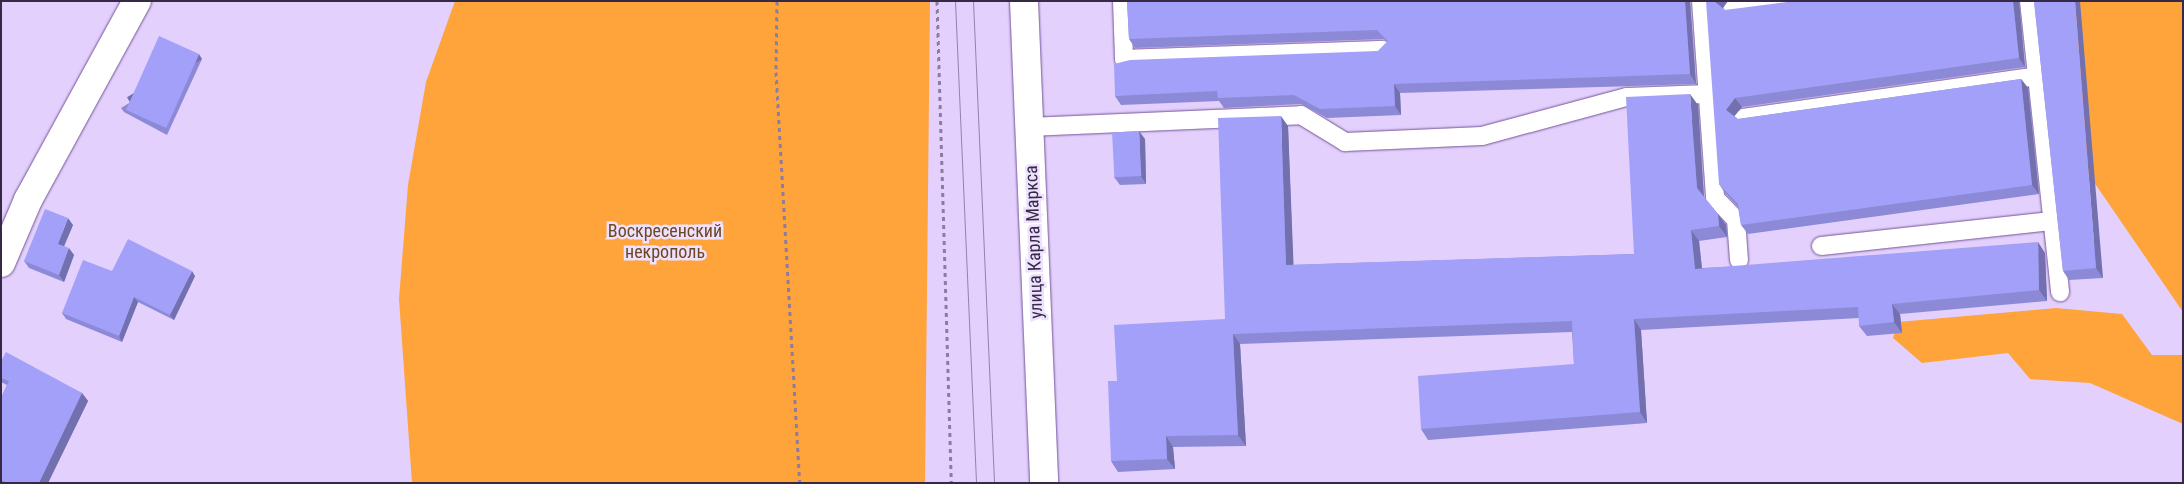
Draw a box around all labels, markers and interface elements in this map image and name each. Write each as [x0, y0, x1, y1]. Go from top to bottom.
street label: улица Карла Маркса [1021, 165, 1047, 319]
park label: Воскресенский некрополь [608, 221, 722, 264]

